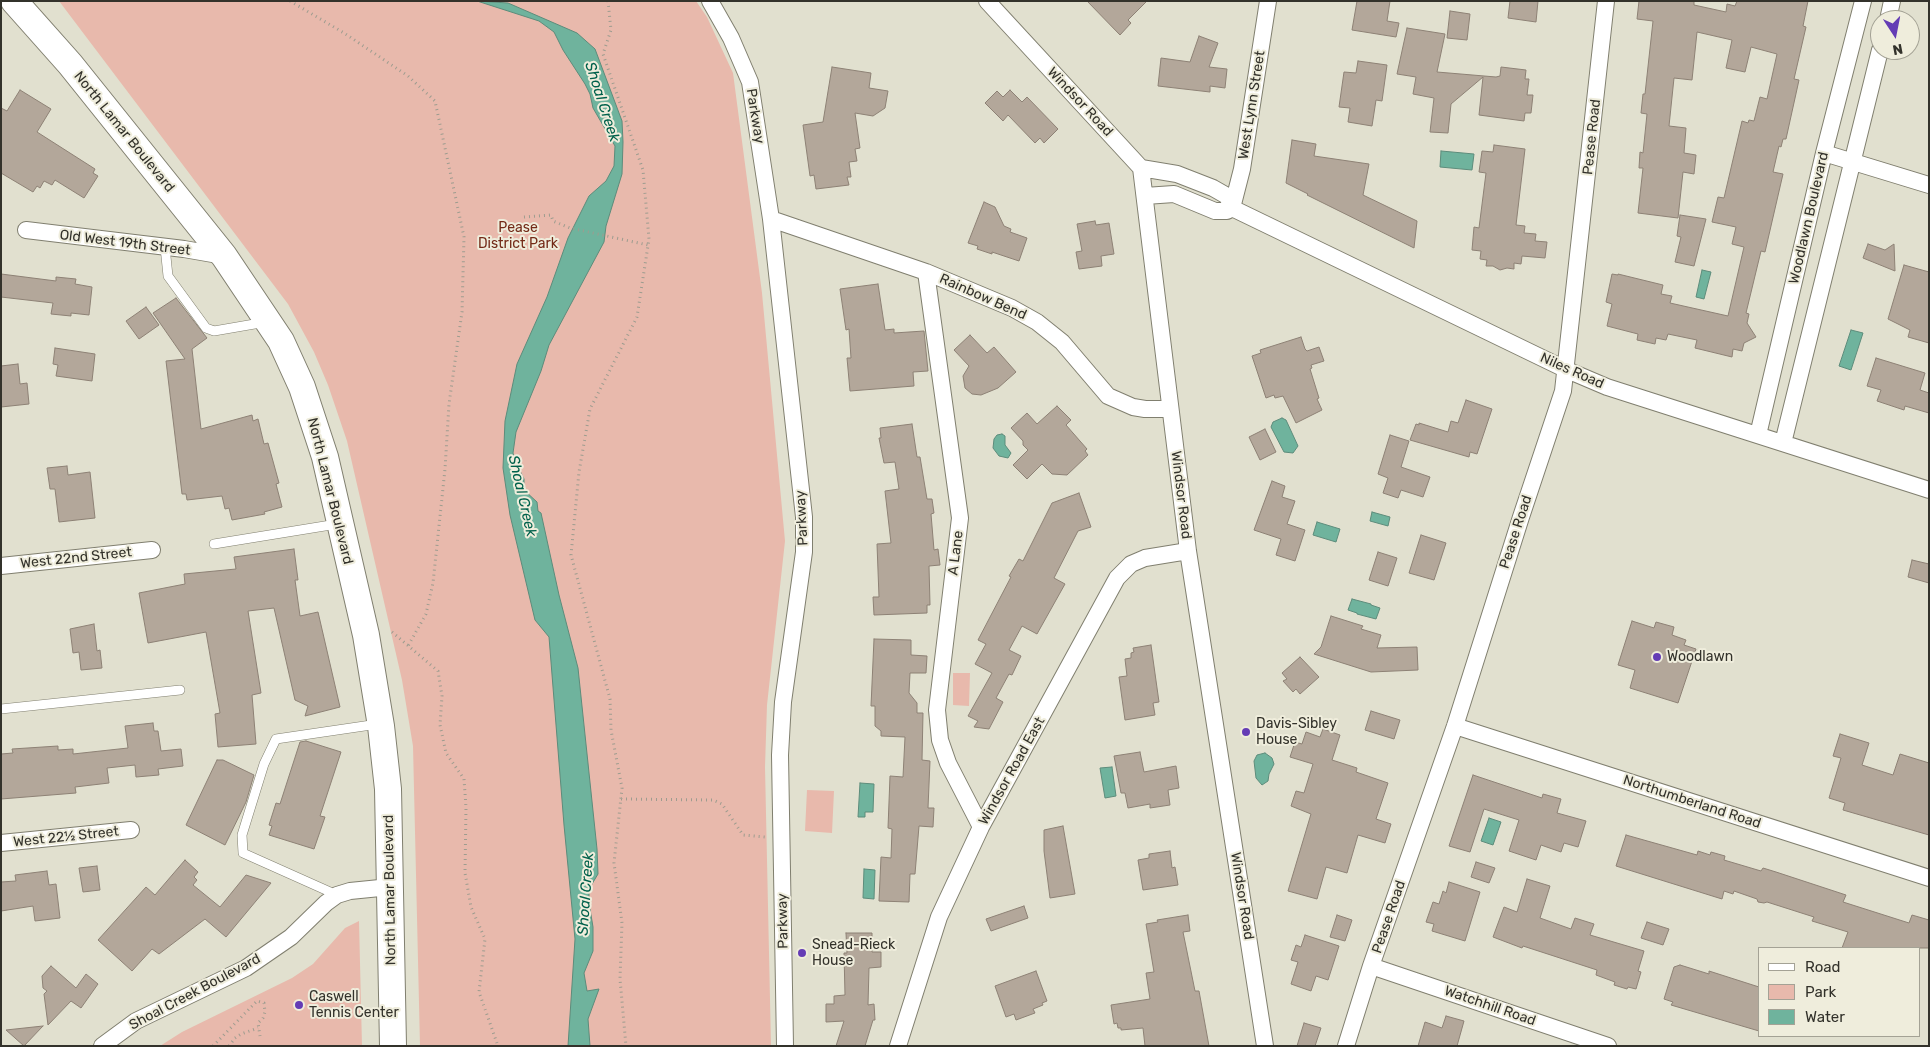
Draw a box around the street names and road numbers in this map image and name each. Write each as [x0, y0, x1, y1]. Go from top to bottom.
street label: West Lynn Street [1235, 49, 1269, 161]
street label: Windsor Road [1044, 64, 1116, 140]
street label: North Lamar Boulevard [70, 68, 178, 196]
street label: Parkway [742, 87, 768, 145]
street label: Pease Road [1580, 98, 1604, 176]
street label: Woodlawn Boulevard [1786, 150, 1832, 286]
street label: Old West 19th Street [59, 227, 191, 259]
street label: Rainbow Bend [937, 270, 1029, 324]
street label: Niles Road [1537, 349, 1607, 393]
street label: North Lamar Boulevard [304, 416, 356, 566]
street label: Windsor Road [1167, 450, 1195, 540]
street label: Parkway [792, 490, 812, 546]
street label: Pease Road [1496, 493, 1536, 571]
street label: A Lane [945, 530, 967, 576]
street label: West 22nd Street [19, 544, 133, 572]
street label: Windsor Road East [975, 714, 1049, 828]
street label: Northumberland Road [1621, 772, 1763, 832]
street label: North Lamar Boulevard [380, 815, 400, 965]
street label: West 22½ Street [12, 823, 120, 851]
street label: Windsor Road [1227, 851, 1257, 941]
street label: Pease Road [1369, 878, 1409, 956]
street label: Parkway [774, 893, 792, 949]
street label: Shoal Creek Boulevard [127, 950, 263, 1034]
street label: Watchhill Road [1442, 982, 1538, 1030]

